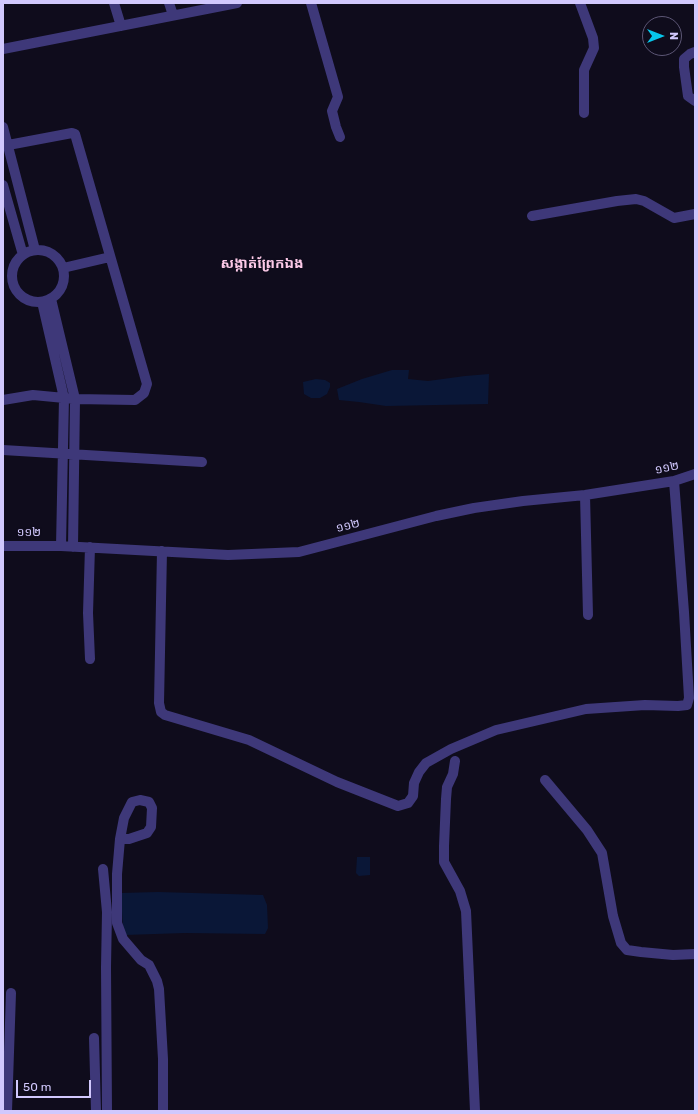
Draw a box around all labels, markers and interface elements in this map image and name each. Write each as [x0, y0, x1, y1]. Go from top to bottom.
north arrow [642, 16, 682, 56]
text: N [667, 32, 680, 40]
district label: សង្កាត់ព្រែកឯង [220, 256, 304, 272]
street label: ១១២ [654, 458, 680, 478]
street label: ១១២ [334, 516, 362, 536]
street label: ១១២ [17, 526, 41, 540]
scale bar [18, 1072, 93, 1098]
text: 50 m [23, 1080, 51, 1094]

